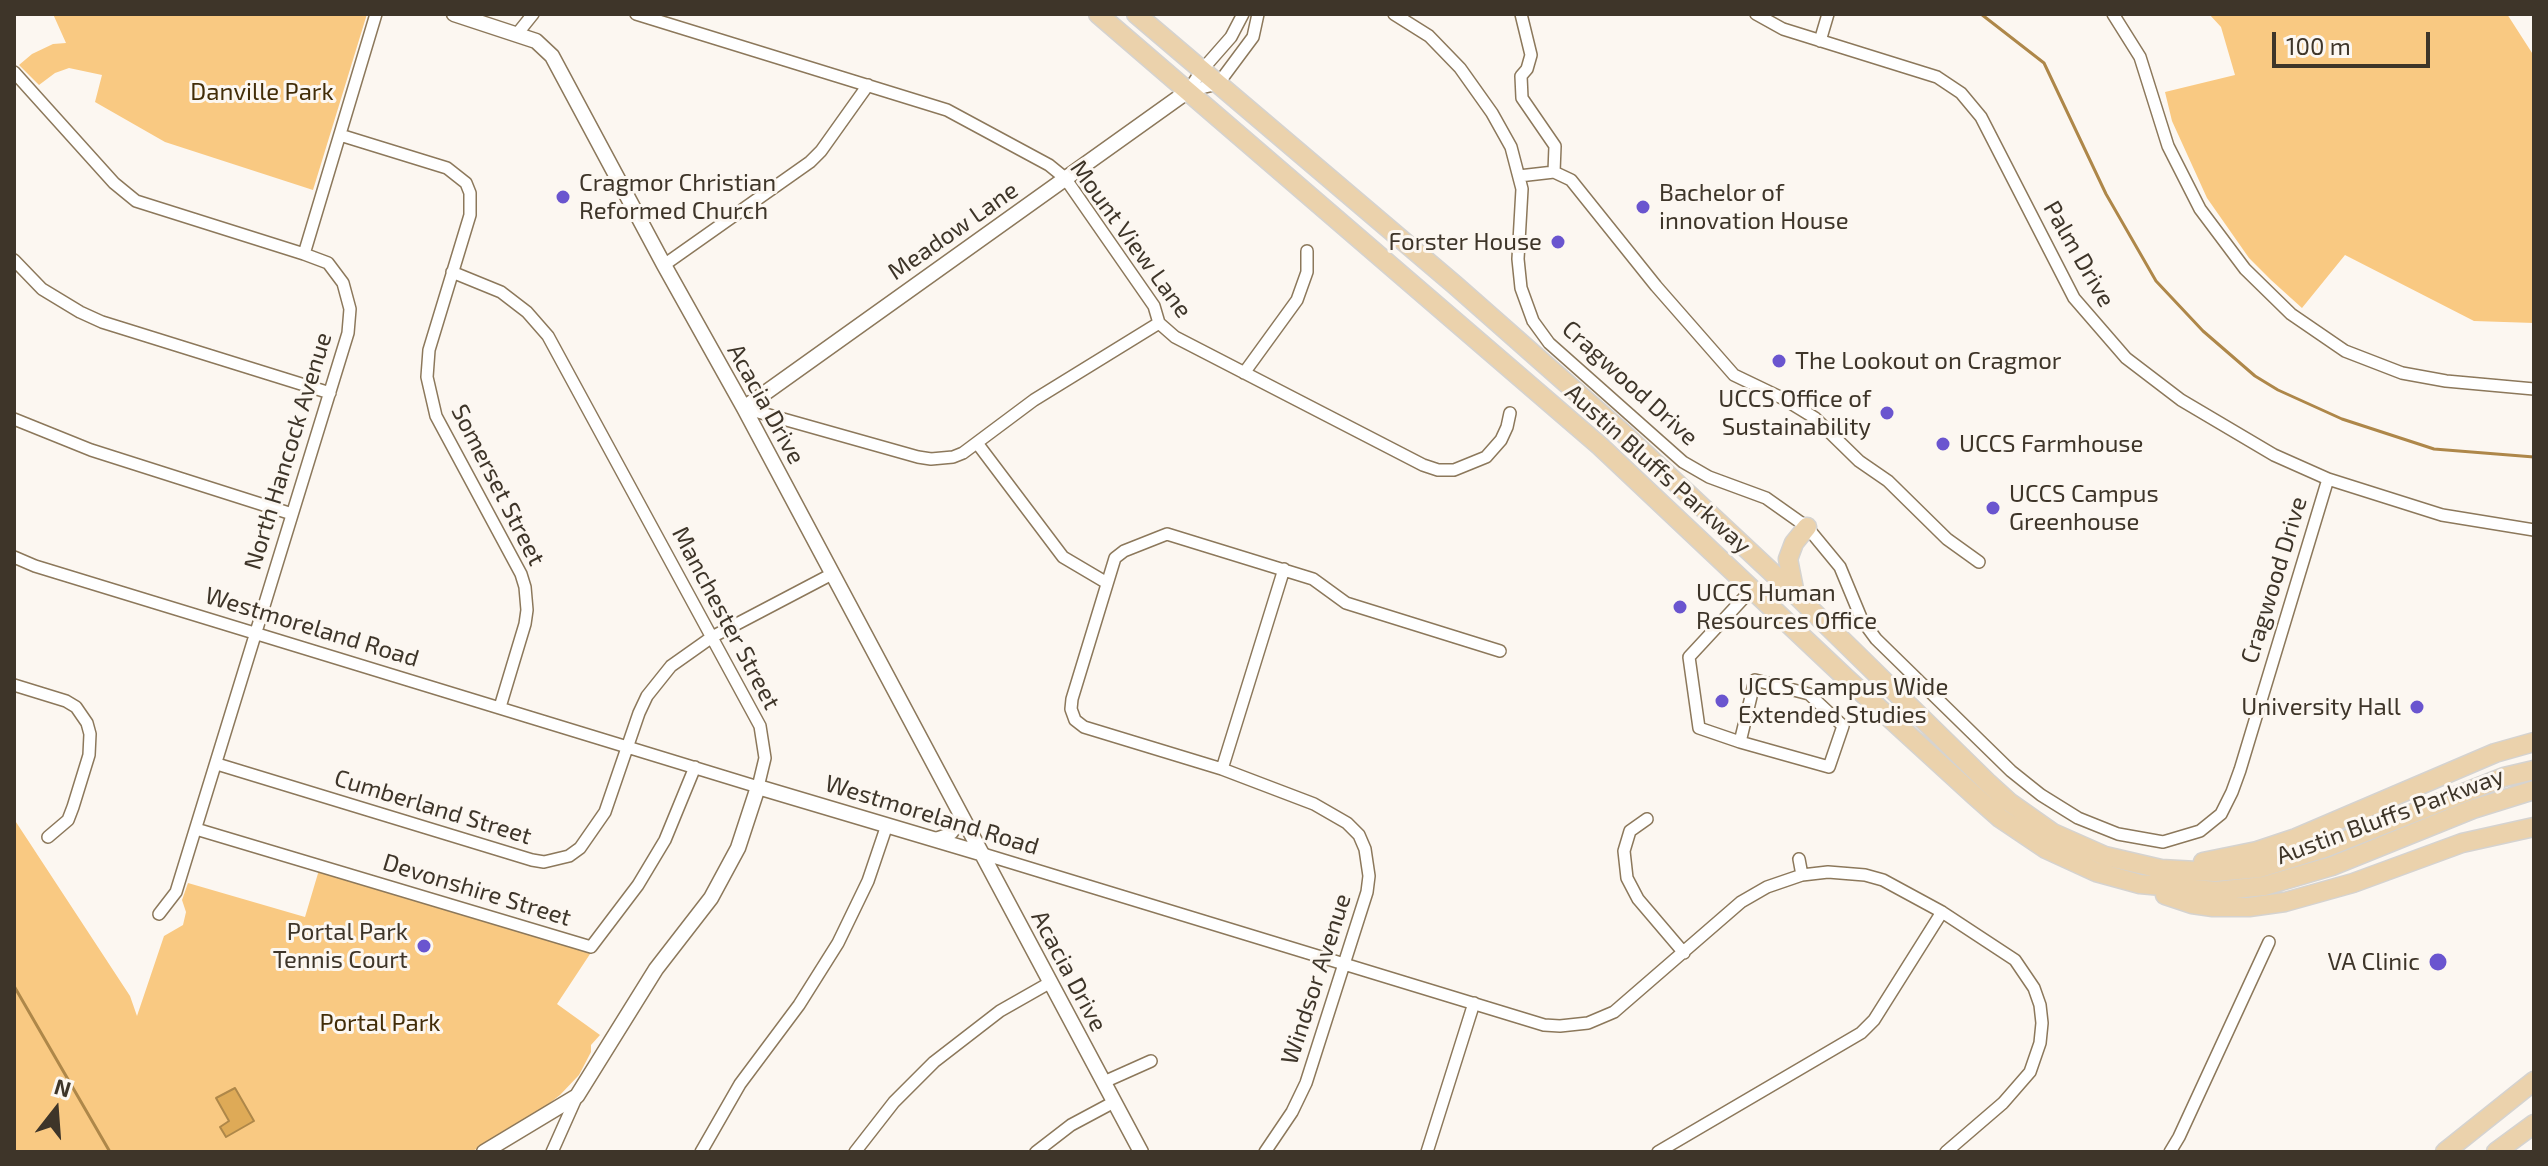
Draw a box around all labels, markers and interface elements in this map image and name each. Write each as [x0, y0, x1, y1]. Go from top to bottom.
scale bar [2276, 16, 2434, 66]
text: 100 m [2286, 31, 2351, 60]
park label: Danville Park [190, 78, 334, 106]
street label: Mount View Lane [1064, 155, 1198, 323]
place label: Cragmor Christian Reformed Church [579, 169, 776, 225]
street label: Meadow Lane [883, 176, 1023, 286]
place label: Bachelor of innovation House [1659, 179, 1849, 235]
marker: Cragmor Christian Reformed Church [554, 188, 572, 206]
street label: Palm Drive [2037, 196, 2121, 312]
marker: Bachelor of innovation House [1634, 198, 1652, 216]
place label: Forster House [1389, 228, 1542, 256]
marker: Forster House [1549, 233, 1567, 251]
street label: Cragwood Drive [1556, 314, 1704, 452]
street label: North Hancock Avenue [238, 329, 338, 573]
street label: Acacia Drive [721, 339, 811, 469]
place label: The Lookout on Cragmor [1795, 347, 2061, 375]
marker: The Lookout on Cragmor [1770, 352, 1788, 370]
street label: Austin Bluffs Parkway [1559, 378, 1757, 560]
place label: UCCS Office of Sustainability [1718, 385, 1871, 441]
street label: Somerset Street [445, 400, 551, 570]
marker: UCCS Office of Sustainability [1878, 404, 1896, 422]
place label: UCCS Farmhouse [1959, 430, 2143, 458]
marker: UCCS Farmhouse [1934, 435, 1952, 453]
place label: UCCS Campus Greenhouse [2009, 480, 2159, 536]
street label: Cragwood Drive [2235, 493, 2313, 667]
marker: UCCS Campus Greenhouse [1984, 499, 2002, 517]
street label: Manchester Street [666, 522, 786, 714]
place label: UCCS Human Resources Office [1696, 579, 1877, 635]
street label: Westmoreland Road [202, 581, 422, 673]
marker: UCCS Human Resources Office [1671, 598, 1689, 616]
place label: UCCS Campus Wide Extended Studies [1738, 673, 1948, 729]
marker: UCCS Campus Wide Extended Studies [1713, 692, 1731, 710]
place label: University Hall [2241, 693, 2401, 721]
marker: University Hall [2408, 698, 2426, 716]
street label: Austin Bluffs Parkway [2272, 761, 2508, 871]
street label: Cumberland Street [331, 763, 535, 851]
street label: Westmoreland Road [822, 769, 1042, 861]
street label: Devonshire Street [379, 848, 575, 932]
street label: Windsor Avenue [1275, 890, 1357, 1068]
street label: Acacia Drive [1025, 906, 1113, 1036]
place label: Portal Park Tennis Court [273, 918, 408, 974]
marker: Portal Park Tennis Court [415, 937, 433, 955]
place label: VA Clinic [2328, 948, 2420, 976]
marker: VA Clinic [2427, 951, 2449, 973]
park label: Portal Park [319, 1009, 441, 1037]
north arrow [16, 1070, 96, 1150]
text: N [52, 1072, 74, 1102]

